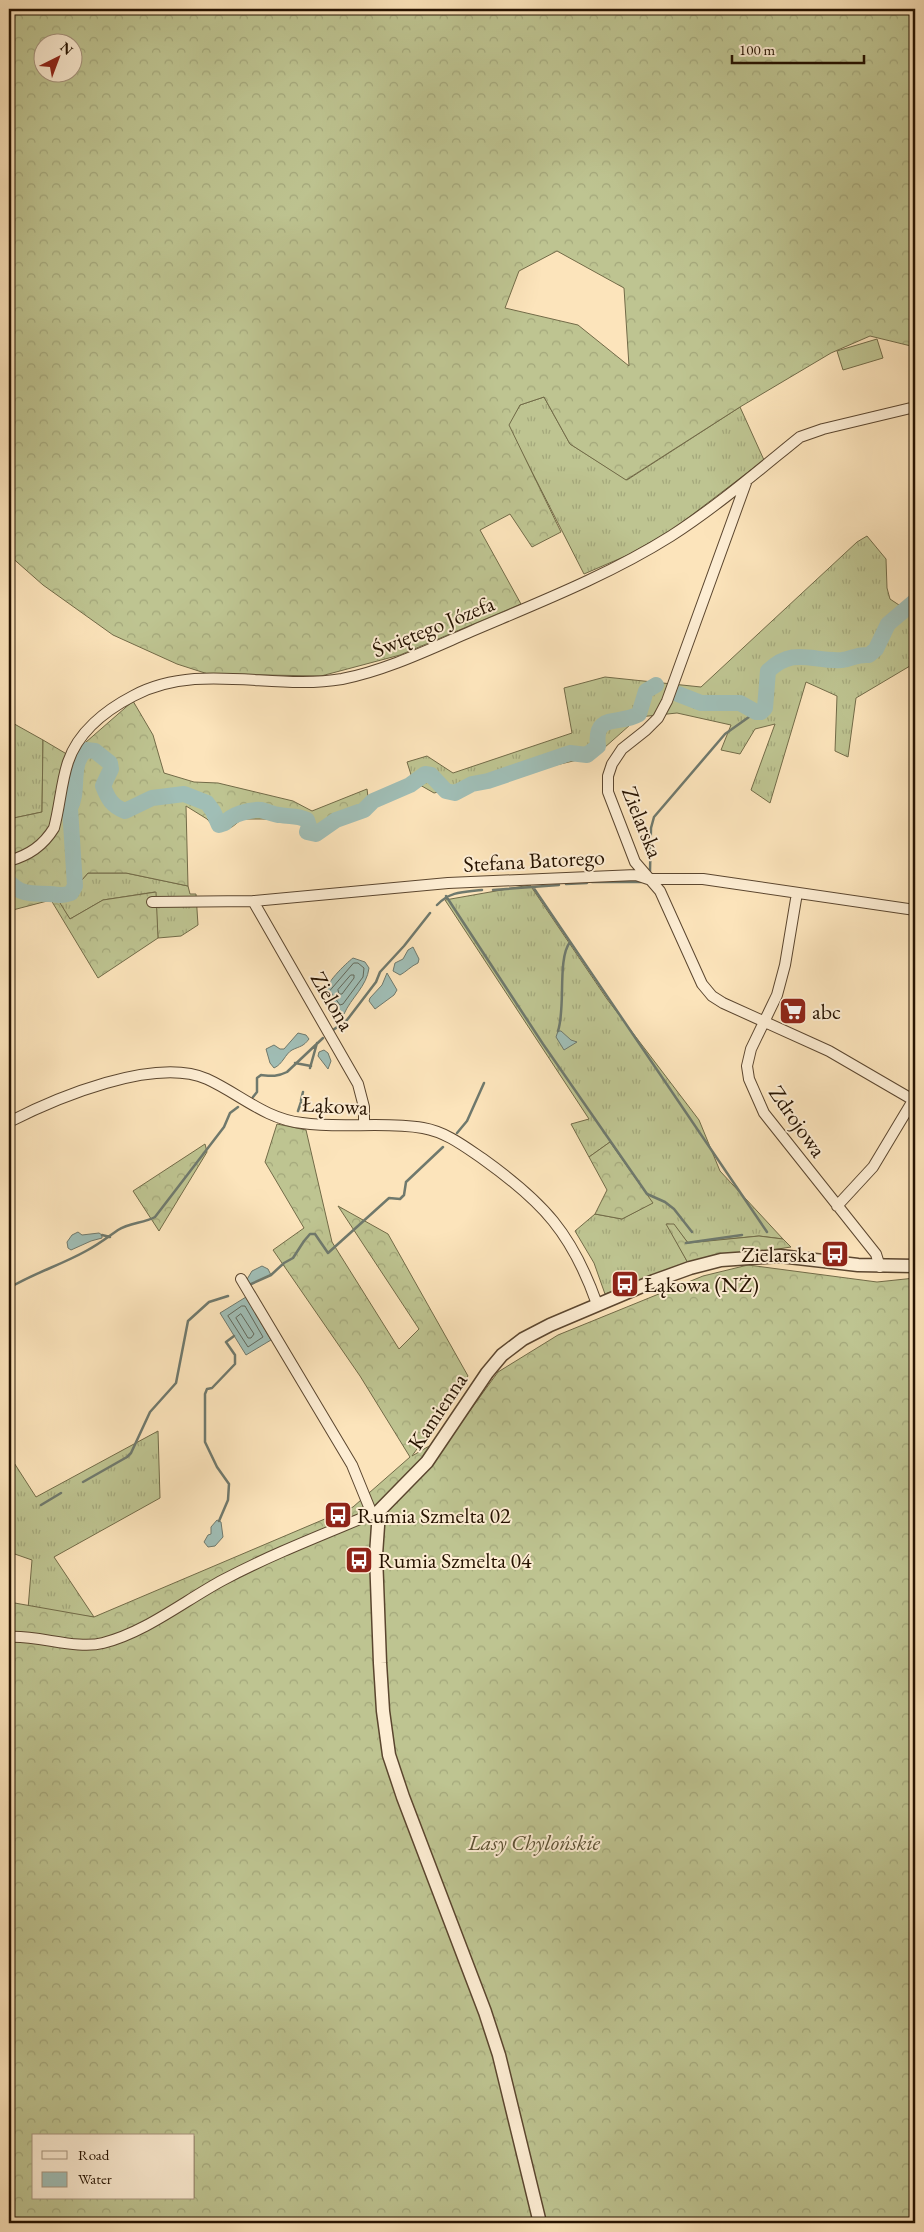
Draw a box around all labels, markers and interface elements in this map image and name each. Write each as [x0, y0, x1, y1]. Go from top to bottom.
north arrow [32, 32, 82, 82]
scale bar [732, 32, 864, 64]
text: N [56, 38, 77, 59]
text: 100 m [739, 40, 776, 59]
street label: Świętego Józefa [368, 589, 499, 664]
street label: Zielarska [615, 782, 670, 863]
street label: Stefana Batorego [463, 842, 606, 879]
street label: Zielona [304, 966, 361, 1036]
supermarket icon: abc [778, 996, 808, 1026]
place label: abc [812, 997, 841, 1026]
street label: Zdrojowa [762, 1080, 833, 1163]
street label: Łąkowa [301, 1089, 369, 1122]
bus stop icon: Zielarska [820, 1239, 850, 1269]
place label: Zielarska [741, 1240, 816, 1269]
bus stop icon: Łąkowa (NŻ) [610, 1269, 640, 1299]
place label: Łąkowa (NŻ) [644, 1270, 759, 1299]
street label: Kamienna [401, 1367, 474, 1455]
bus stop icon: Rumia Szmelta 02 [323, 1500, 353, 1530]
place label: Rumia Szmelta 02 [357, 1501, 511, 1530]
bus stop icon: Rumia Szmelta 04 [344, 1545, 374, 1575]
place label: Rumia Szmelta 04 [378, 1546, 532, 1575]
park label: Lasy Chylońskie [467, 1828, 601, 1857]
legend [32, 2134, 195, 2200]
text: Road [78, 2145, 110, 2164]
text: Water [78, 2169, 112, 2188]

